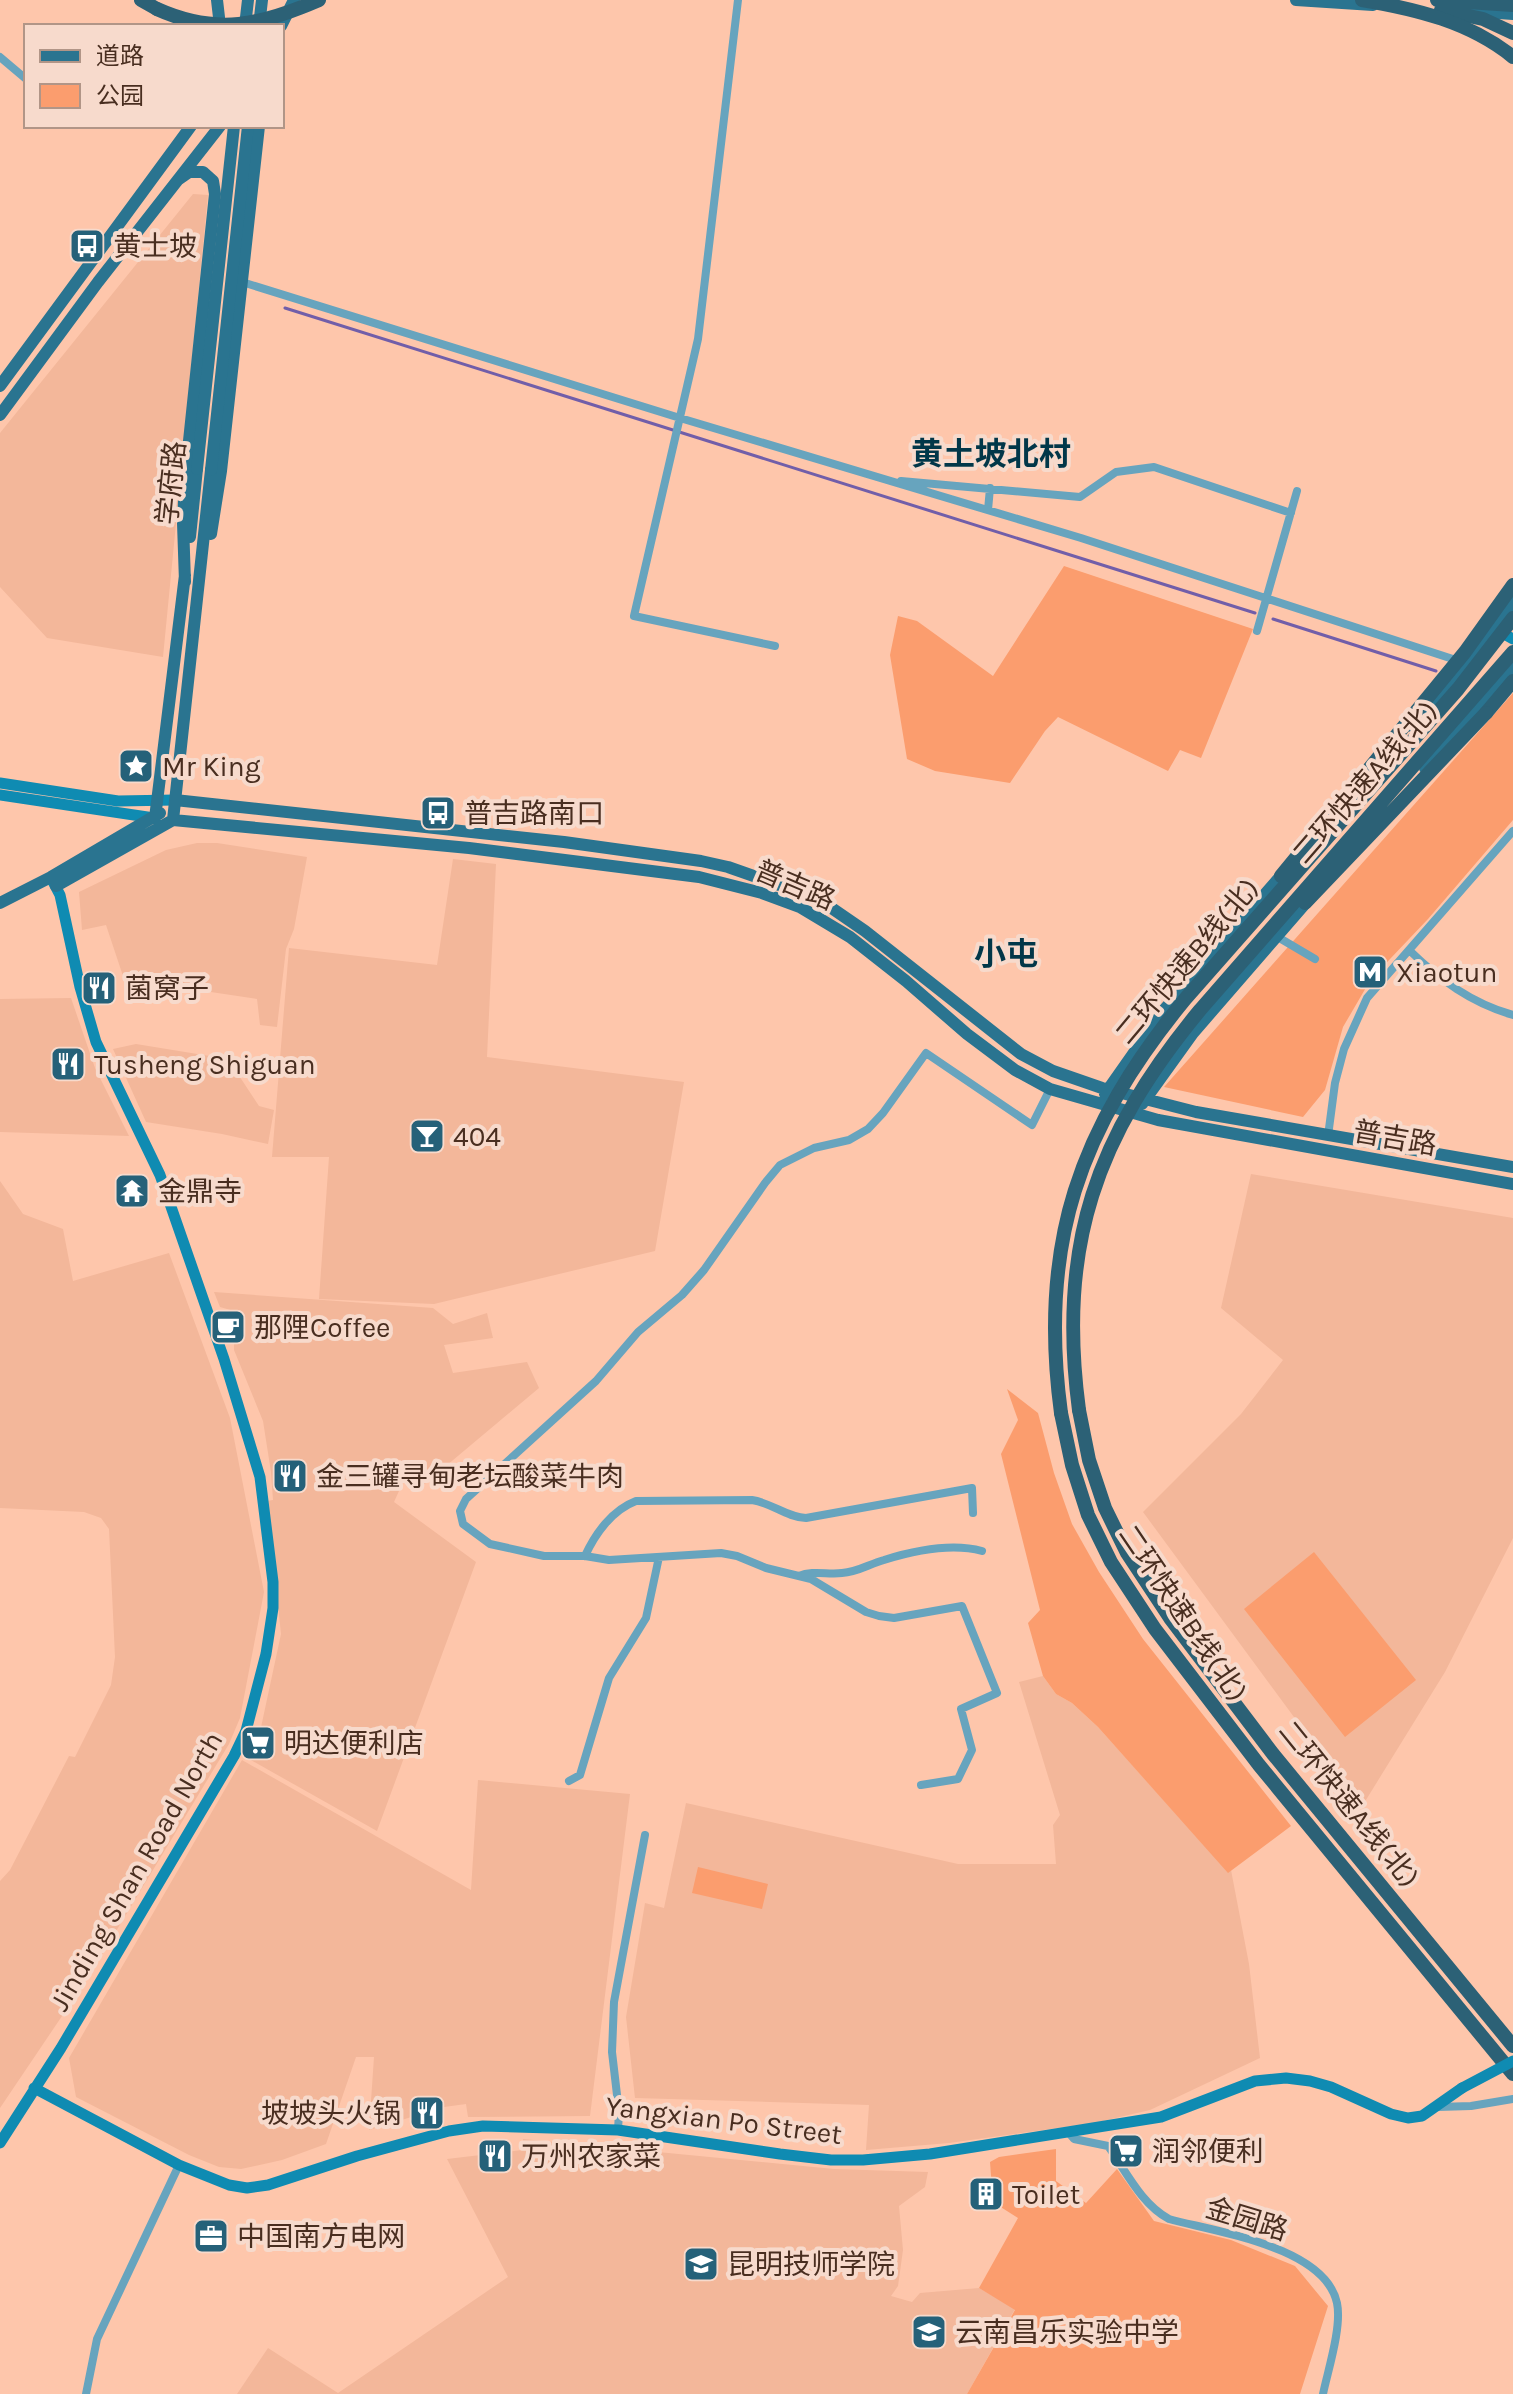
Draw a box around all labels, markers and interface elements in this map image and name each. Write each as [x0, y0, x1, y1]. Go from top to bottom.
legend [24, 24, 284, 128]
text: 道路 [96, 42, 144, 70]
text: 公园 [96, 82, 144, 110]
bus stop icon: 黄士坡 [68, 227, 106, 265]
place label: 黄士坡 [113, 230, 197, 263]
district label: 黄土坡北村 [911, 436, 1071, 473]
street label: 学府路 [150, 439, 192, 527]
street label: 二环快速A线(北) [1286, 694, 1444, 870]
place icon: Mr King [117, 747, 155, 785]
place label: Mr King [162, 750, 261, 783]
bus stop icon: 普吉路南口 [419, 794, 457, 832]
place label: 普吉路南口 [464, 797, 604, 830]
street label: 普吉路 [750, 853, 840, 917]
street label: 二环快速B线(北) [1108, 872, 1266, 1050]
district label: 小屯 [974, 936, 1038, 973]
metro station icon: Xiaotun [1351, 953, 1389, 991]
place label: Xiaotun [1396, 956, 1497, 989]
restaurant icon: 菌窝子 [80, 969, 118, 1007]
place label: 菌窝子 [125, 972, 209, 1005]
restaurant icon: Tusheng Shiguan [49, 1045, 87, 1083]
place label: Tusheng Shiguan [94, 1048, 316, 1081]
street label: 普吉路 [1351, 1114, 1439, 1162]
bar icon: 404 [408, 1117, 446, 1155]
place label: 404 [453, 1120, 501, 1153]
temple icon: 金鼎寺 [113, 1172, 151, 1210]
place label: 金鼎寺 [158, 1175, 242, 1208]
cafe icon: 那䧉Coffee [209, 1308, 247, 1346]
place label: 那䧉Coffee [254, 1311, 390, 1344]
restaurant icon: 金三罐寻甸老坛酸菜牛肉 [271, 1457, 309, 1495]
place label: 金三罐寻甸老坛酸菜牛肉 [316, 1460, 624, 1493]
street label: 二环快速B线(北) [1112, 1519, 1254, 1707]
street label: 二环快速A线(北) [1272, 1714, 1426, 1894]
supermarket icon: 明达便利店 [239, 1724, 277, 1762]
street label: Jinding Shan Road North [43, 1726, 229, 2016]
place label: 明达便利店 [284, 1727, 424, 1760]
street label: Yangxian Po Street [604, 2089, 844, 2151]
restaurant icon: 坡坡头火锅 [408, 2094, 446, 2132]
place label: 坡坡头火锅 [261, 2097, 401, 2130]
supermarket icon: 润邻便利 [1107, 2132, 1145, 2170]
place label: 润邻便利 [1152, 2135, 1264, 2168]
restaurant icon: 万州农家菜 [476, 2137, 514, 2175]
place label: 万州农家菜 [521, 2140, 661, 2173]
building icon: Toilet [967, 2175, 1005, 2213]
place label: Toilet [1012, 2178, 1080, 2211]
street label: 金园路 [1202, 2191, 1292, 2247]
office icon: 中国南方电网 [192, 2217, 230, 2255]
place label: 中国南方电网 [237, 2220, 405, 2253]
school or university icon: 昆明技师学院 [682, 2245, 720, 2283]
place label: 昆明技师学院 [727, 2248, 895, 2281]
school or university icon: 云南昌乐实验中学 [910, 2313, 948, 2351]
place label: 云南昌乐实验中学 [955, 2316, 1179, 2349]

